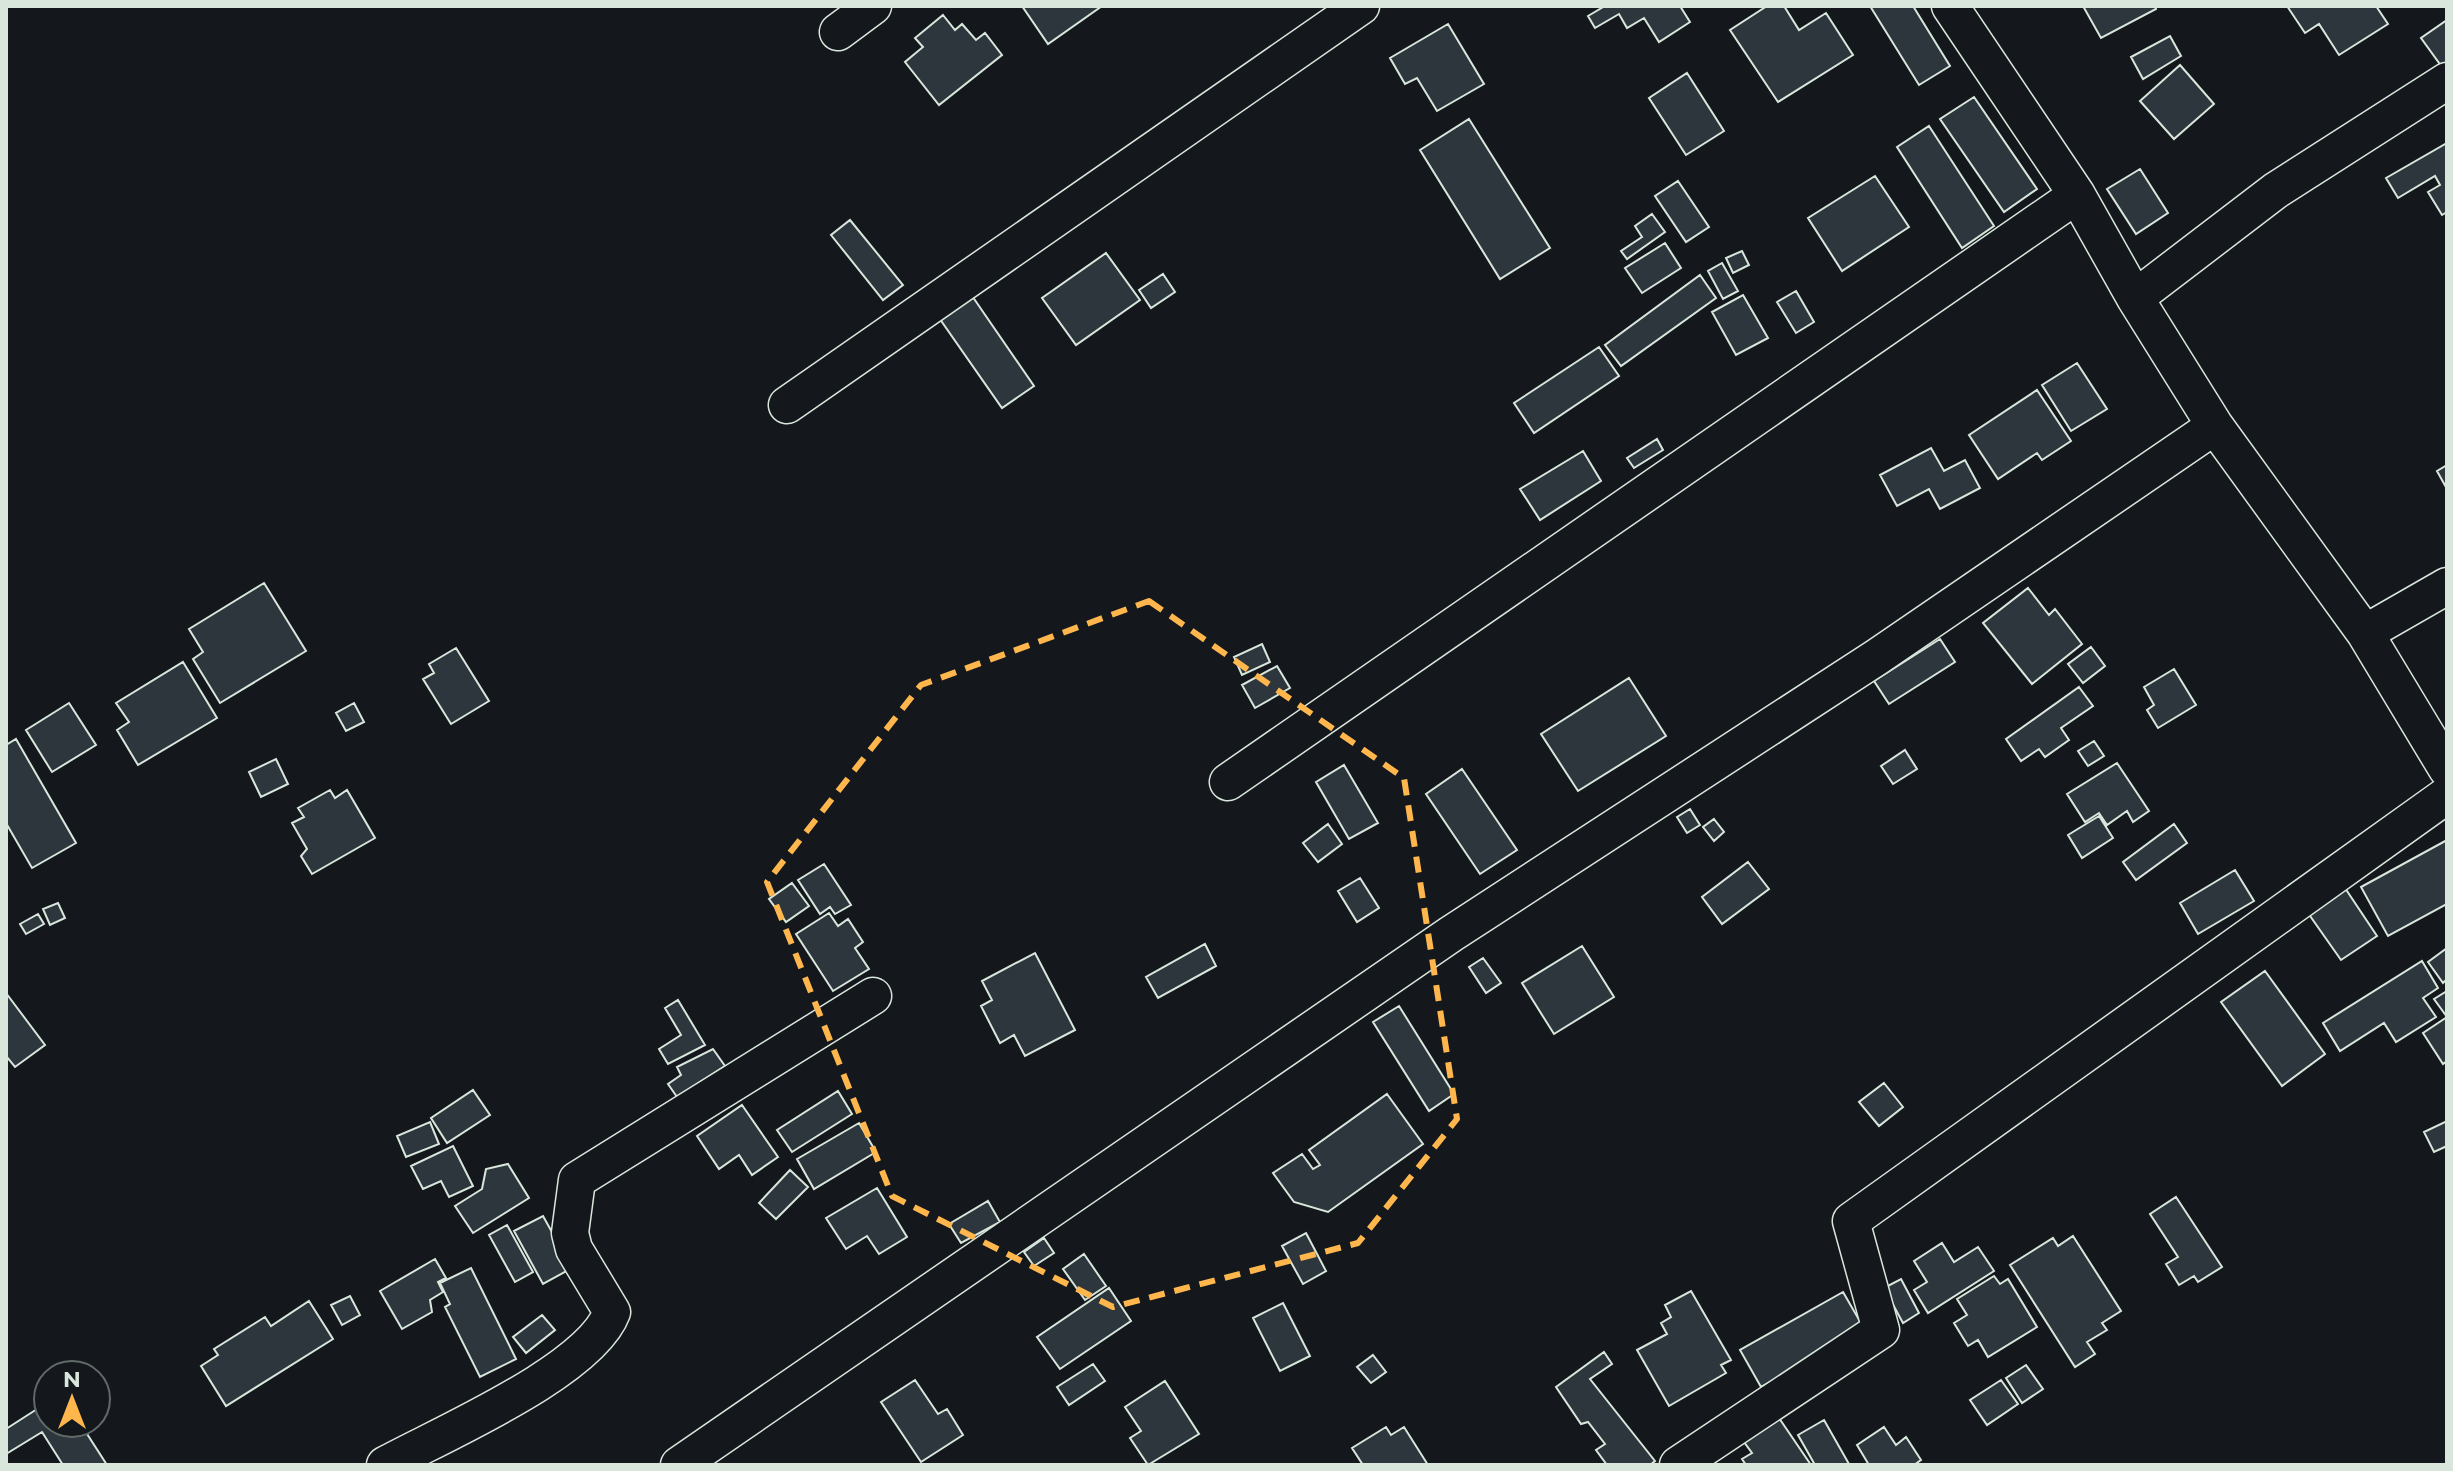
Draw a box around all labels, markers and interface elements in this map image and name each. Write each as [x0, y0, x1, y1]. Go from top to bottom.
north arrow [32, 1359, 112, 1439]
text: N [63, 1366, 81, 1393]

